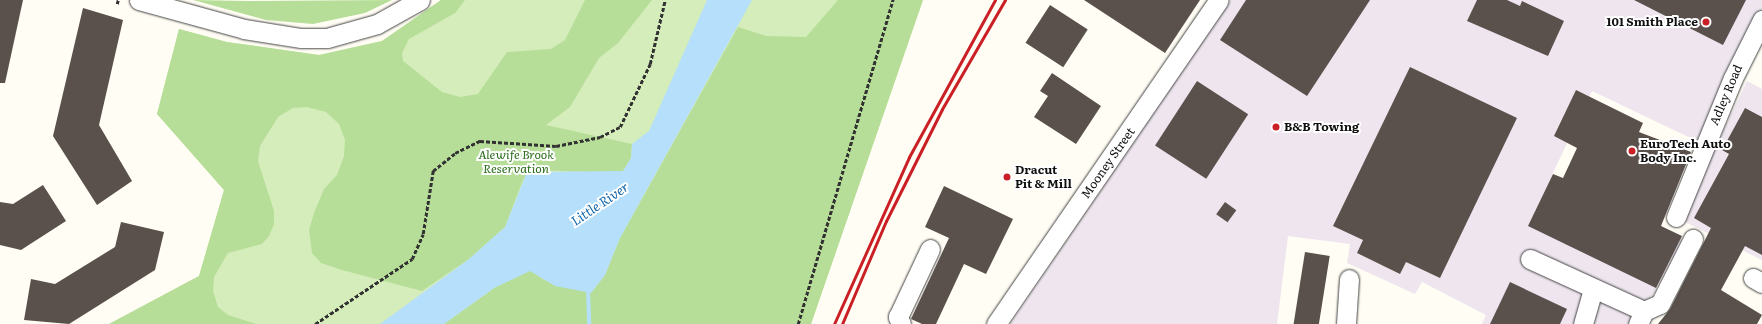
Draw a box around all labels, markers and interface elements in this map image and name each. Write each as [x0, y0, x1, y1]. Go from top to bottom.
place label: 101 Smith Place [1607, 15, 1698, 29]
marker: 101 Smith Place [1701, 17, 1711, 27]
street label: Adley Road [1707, 63, 1745, 127]
place label: B&B Towing [1284, 120, 1359, 134]
marker: B&B Towing [1271, 122, 1281, 132]
street label: Mooney Street [1078, 125, 1138, 201]
place label: EuroTech Auto Body Inc. [1640, 137, 1731, 165]
marker: EuroTech Auto Body Inc. [1627, 146, 1637, 156]
park label: Alewife Brook Reservation [478, 148, 554, 176]
place label: Dracut Pit & Mill [1015, 163, 1072, 191]
marker: Dracut Pit & Mill [1002, 172, 1012, 182]
water label: Little River [568, 179, 632, 229]

